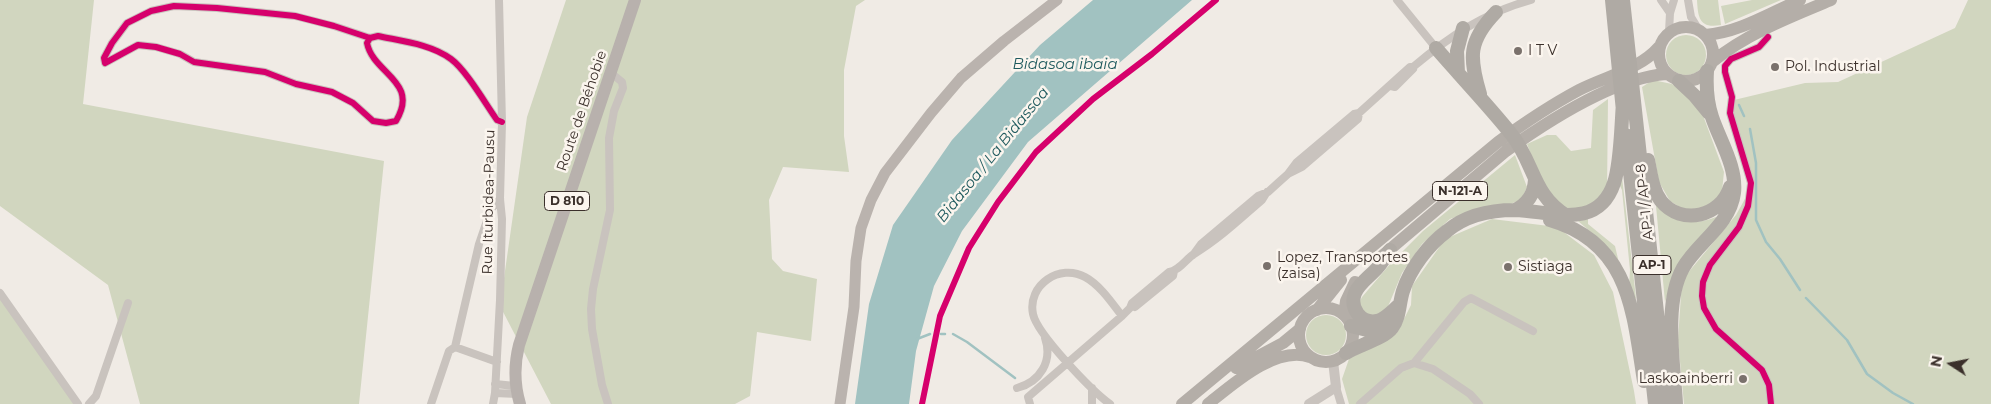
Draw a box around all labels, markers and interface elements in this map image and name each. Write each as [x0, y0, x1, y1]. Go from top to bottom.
place label: I T V [1528, 43, 1557, 59]
marker: I T V [1512, 45, 1524, 57]
street label: Route de Béhobie [553, 48, 611, 174]
water label: Bidasoa ibaia [1012, 56, 1118, 74]
place label: Pol. Industrial [1785, 59, 1880, 75]
marker: Pol. Industrial [1769, 61, 1781, 73]
water label: Bidasoa / La Bidassoa [933, 84, 1053, 226]
street label: Rue Iturbidea-Pausu [479, 129, 499, 275]
street label: AP-1 / AP-8 [1633, 163, 1657, 241]
road number: N-121-A [1432, 182, 1488, 200]
road number: D 810 [544, 192, 590, 210]
place label: Lopez, Transportes (zaisa) [1277, 250, 1408, 282]
road number: AP-1 [1633, 256, 1671, 274]
place label: Sistiaga [1518, 259, 1573, 275]
marker: Lopez, Transportes (zaisa) [1261, 260, 1273, 272]
marker: Sistiaga [1502, 261, 1514, 273]
north arrow [1926, 339, 1976, 389]
text: N [1926, 354, 1946, 368]
place label: Laskoainberri [1639, 371, 1733, 387]
marker: Laskoainberri [1737, 373, 1749, 385]

